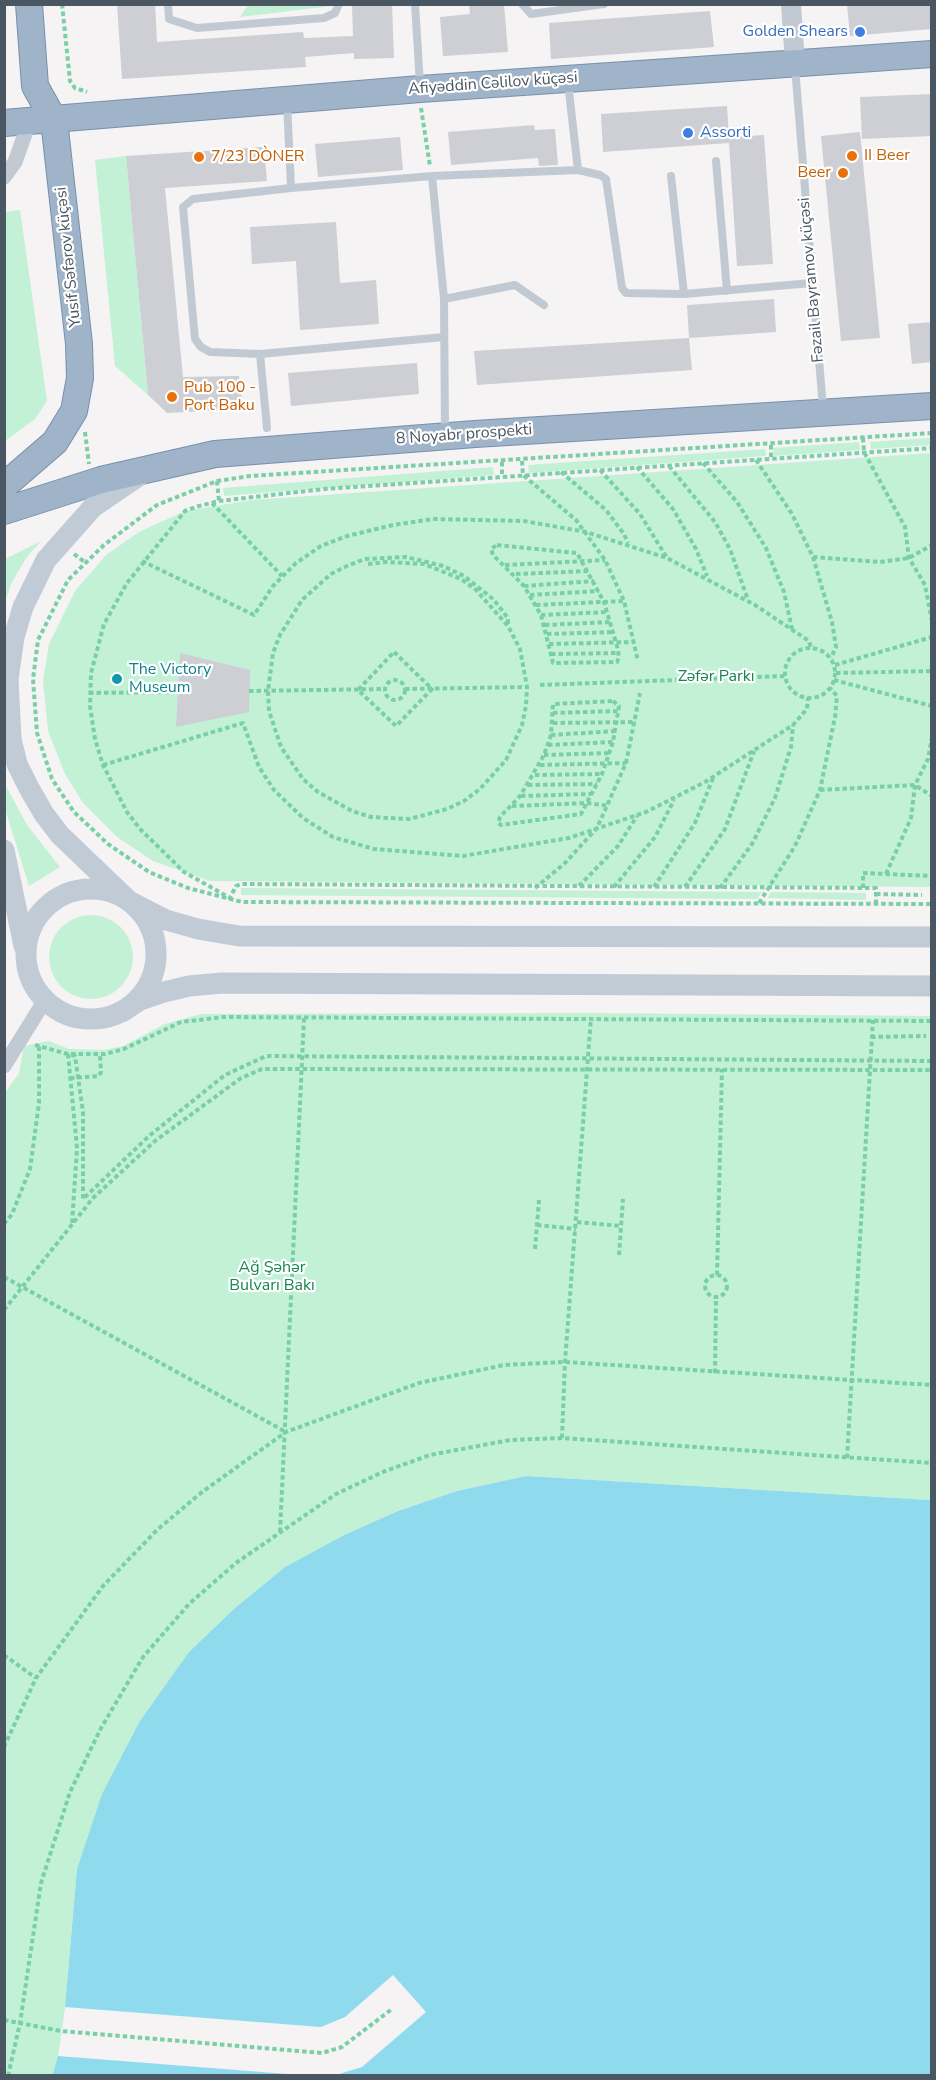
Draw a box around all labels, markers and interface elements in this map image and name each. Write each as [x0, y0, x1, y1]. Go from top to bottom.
place label: Golden Shears [743, 22, 848, 42]
marker: Golden Shears [853, 25, 867, 39]
street label: Afiyəddin Cəlilov küçəsi [408, 69, 578, 99]
place label: Assorti [700, 123, 751, 143]
marker: Assorti [681, 126, 695, 140]
place label: II Beer [864, 146, 910, 166]
place label: 7/23 DÒNER [211, 147, 304, 167]
marker: II Beer [845, 149, 859, 163]
marker: 7/23 DÒNER [192, 150, 206, 164]
place label: Beer [797, 163, 831, 183]
marker: Beer [836, 166, 850, 180]
street label: Yusif Səfərov küçəsi [52, 186, 86, 328]
street label: Fəzail Bayramov küçəsi [795, 197, 829, 363]
place label: Pub 100 - Port Baku [184, 378, 256, 416]
marker: Pub 100 - Port Baku [165, 390, 179, 404]
street label: 8 Noyabr prospekti [395, 421, 533, 449]
place label: The Victory Museum [129, 660, 211, 698]
park label: Zəfər Parkı [678, 667, 754, 687]
marker: The Victory Museum [110, 672, 124, 686]
park label: Ağ Şəhər Bulvarı Bakı [229, 1258, 315, 1296]

